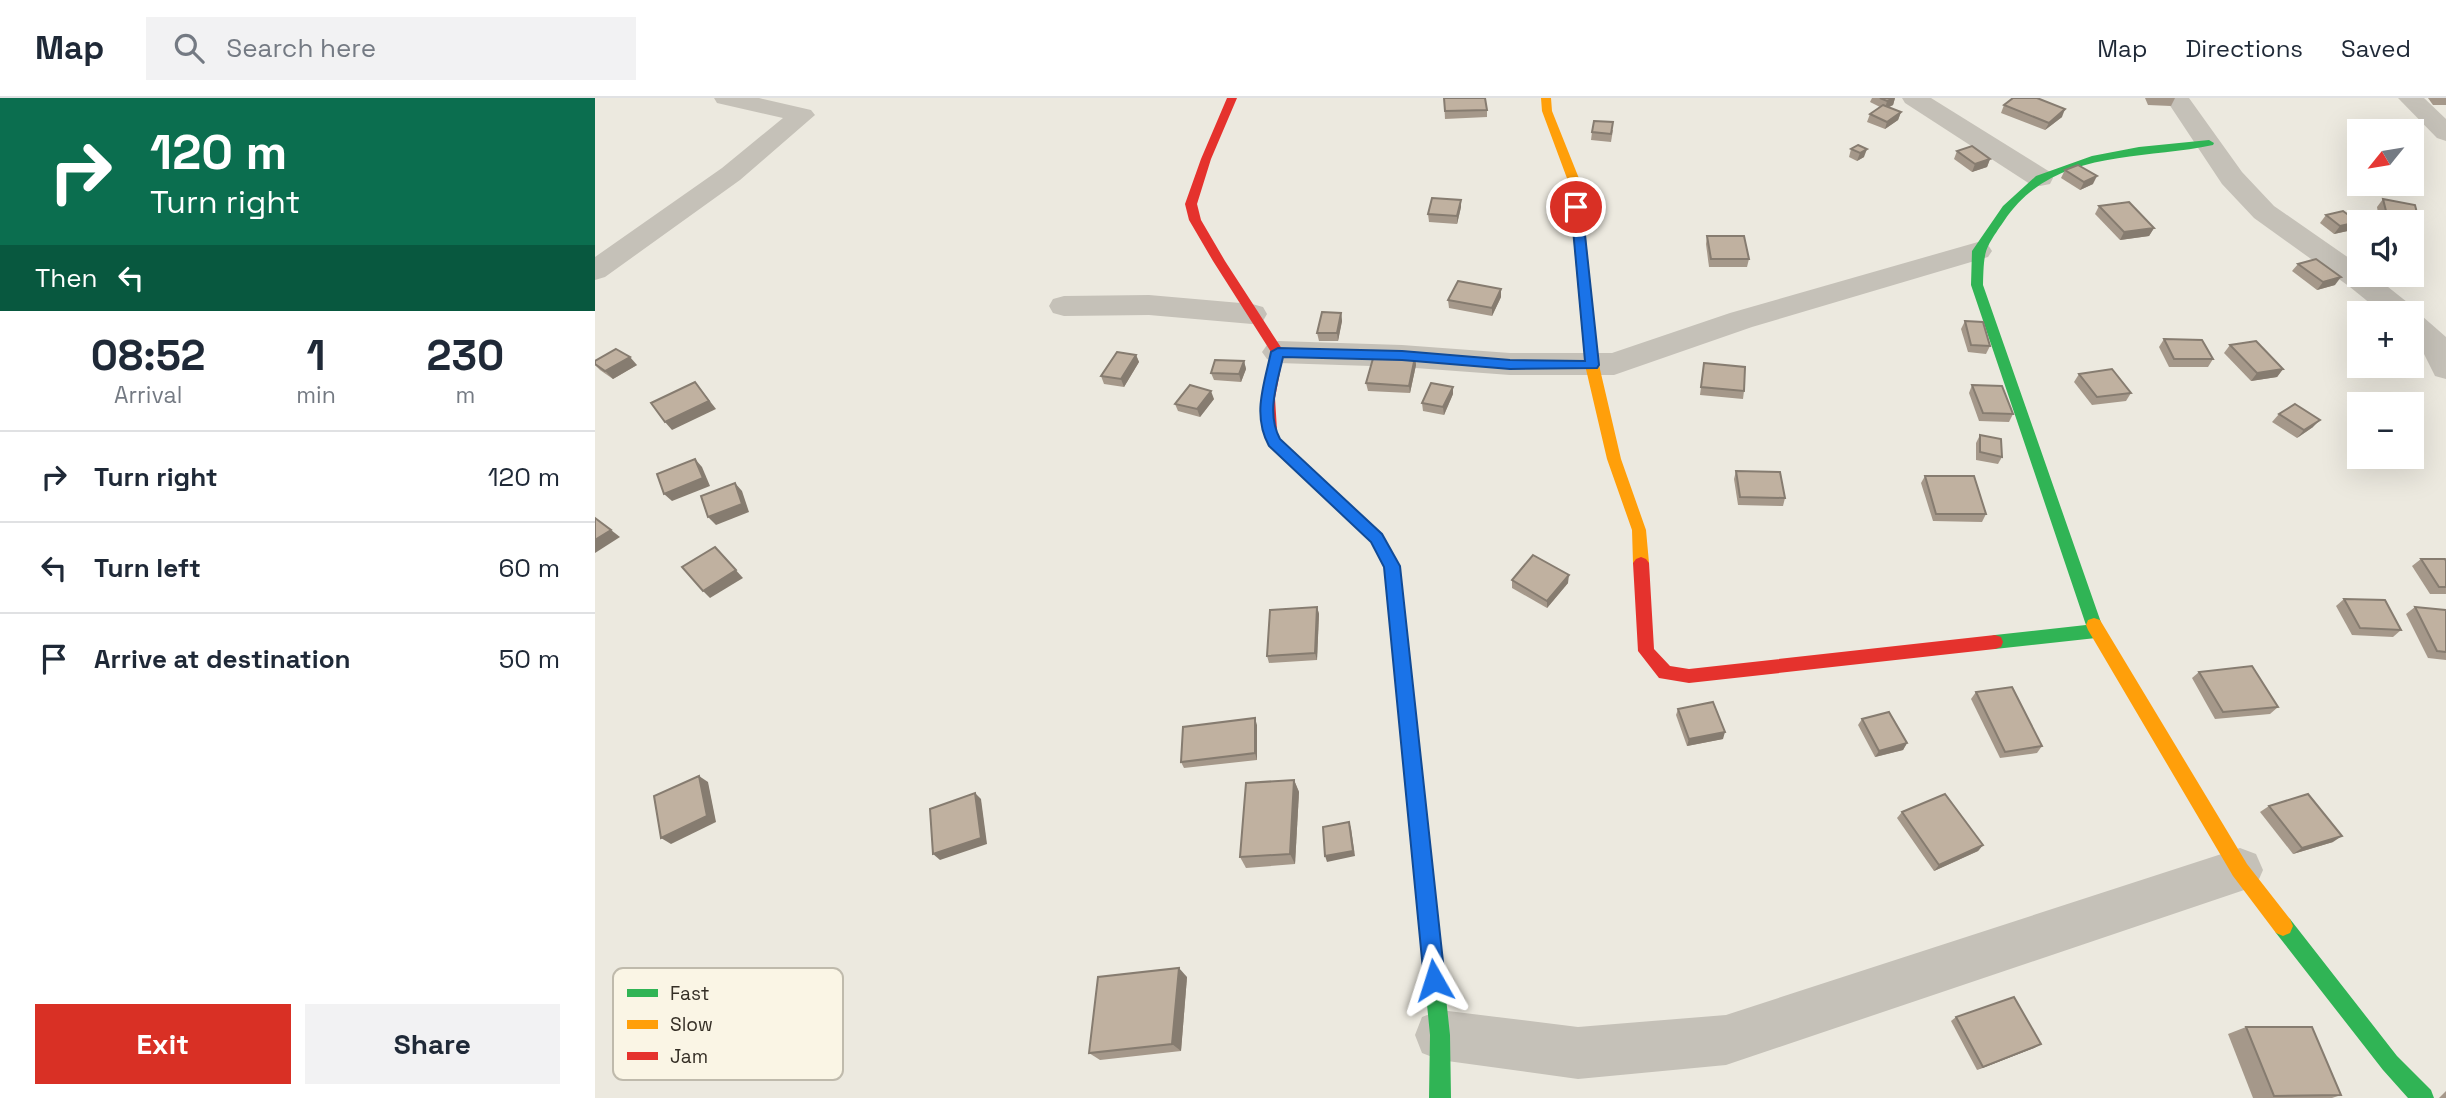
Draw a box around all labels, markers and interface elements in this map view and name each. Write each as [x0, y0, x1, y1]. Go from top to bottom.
search box [146, 17, 636, 80]
text: Map [35, 27, 104, 69]
icon: search [170, 29, 208, 67]
text: Search here [226, 31, 376, 65]
text: Map [2097, 33, 2147, 64]
text: Directions [2185, 33, 2303, 64]
text: Saved [2341, 33, 2411, 64]
north arrow [2347, 119, 2424, 196]
map controls [2347, 119, 2424, 469]
text: 120 m [150, 121, 287, 183]
icon: right [35, 126, 126, 217]
pin [1546, 177, 1606, 237]
text: Turn right [150, 182, 300, 222]
icon: arrive [1557, 188, 1595, 226]
button: sound [2347, 210, 2424, 287]
icon: left [112, 259, 150, 297]
text: Then [35, 261, 98, 295]
button: + [2347, 301, 2424, 378]
text: 08:52 [91, 329, 206, 382]
text: 1 [307, 329, 326, 382]
text: 230 [427, 329, 504, 382]
text: Arrival [114, 380, 182, 410]
text: min [296, 380, 336, 410]
text: m [455, 380, 475, 410]
button: − [2347, 392, 2424, 469]
icon: right [35, 458, 73, 496]
text: Turn right [94, 460, 218, 494]
text: 120 m [488, 460, 560, 494]
icon: left [35, 549, 73, 587]
text: Turn left [94, 551, 201, 585]
text: 60 m [498, 551, 560, 585]
icon: arrive [35, 640, 73, 678]
text: Arrive at destination [94, 642, 351, 676]
text: 50 m [499, 642, 560, 676]
position arrow [1397, 943, 1471, 1017]
legend [613, 968, 843, 1080]
text: Fast [670, 981, 710, 1006]
button: Exit [35, 1004, 291, 1084]
button: Share [305, 1004, 560, 1084]
text: Slow [670, 1012, 713, 1037]
text: Jam [670, 1044, 708, 1069]

